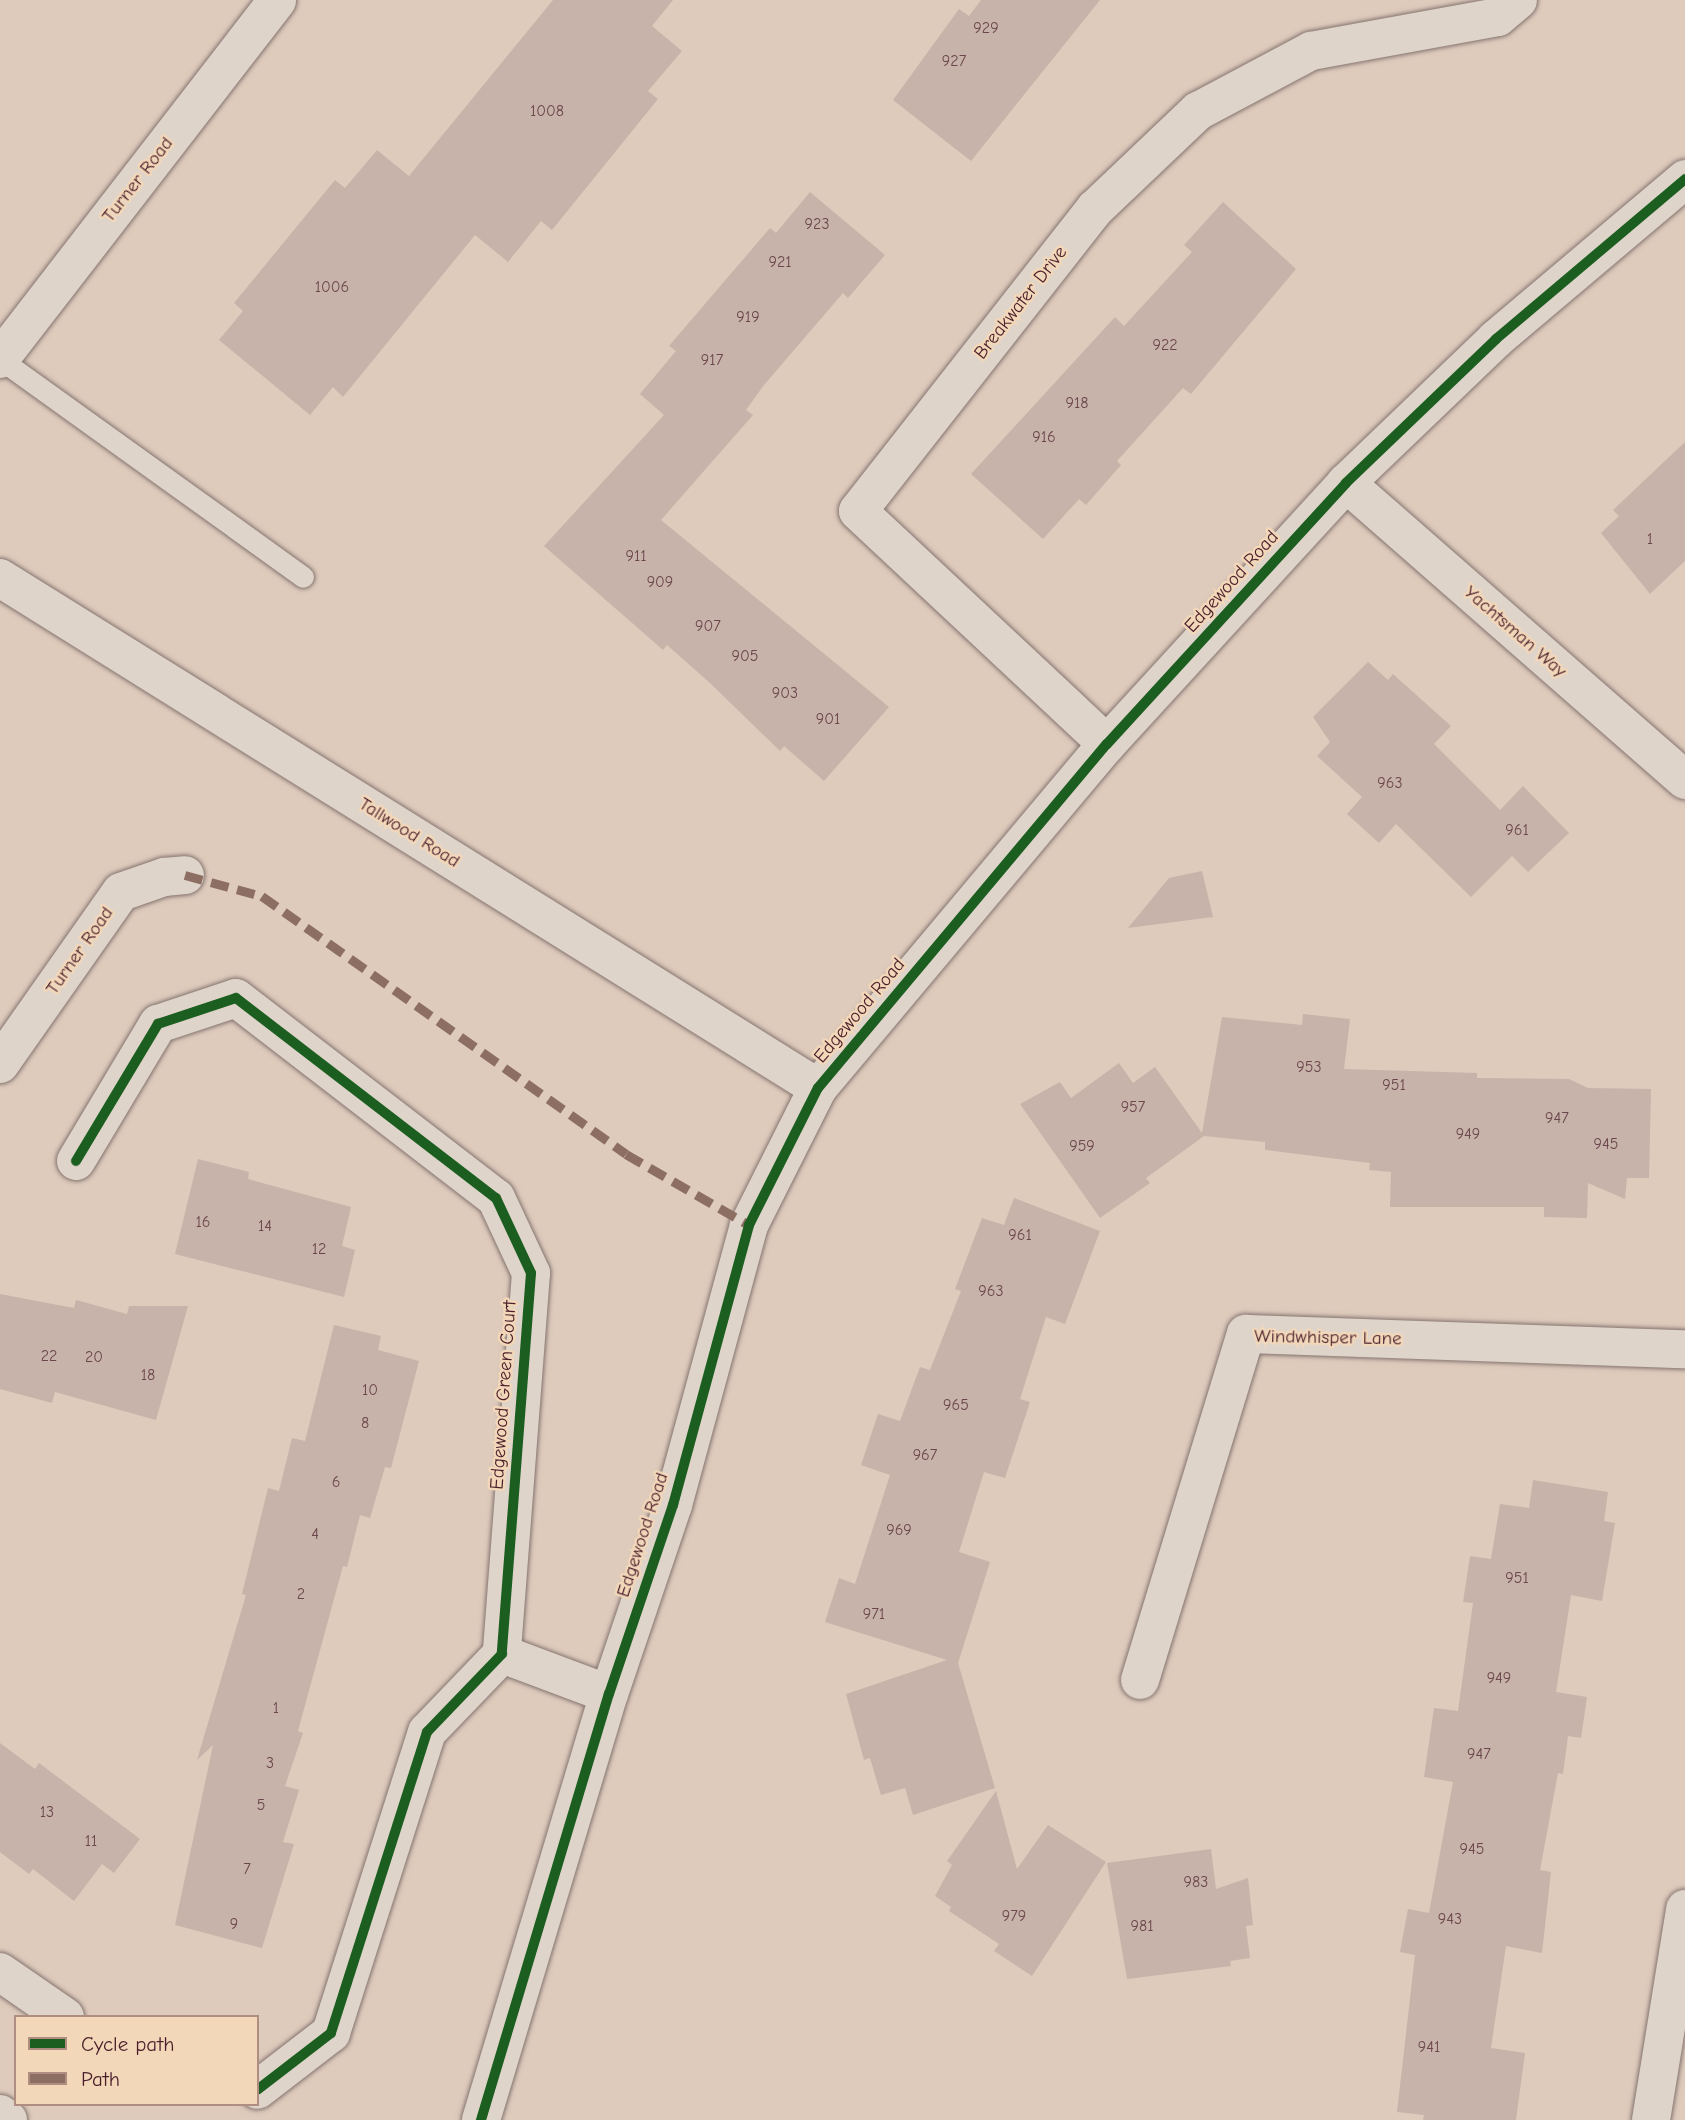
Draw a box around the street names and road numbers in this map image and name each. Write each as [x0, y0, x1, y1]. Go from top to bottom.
street label: Turner Road [98, 133, 178, 227]
street label: Breakwater Drive [970, 242, 1072, 364]
street label: Edgewood Road [1180, 526, 1284, 638]
street label: Yachtsman Way [1459, 581, 1571, 683]
street label: Tallwood Road [354, 793, 464, 873]
street label: Turner Road [41, 903, 119, 999]
street label: Edgewood Road [810, 954, 910, 1068]
street label: Edgewood Green Court [486, 1300, 522, 1490]
street label: Windwhisper Lane [1254, 1325, 1402, 1351]
street label: Edgewood Road [612, 1470, 674, 1600]

